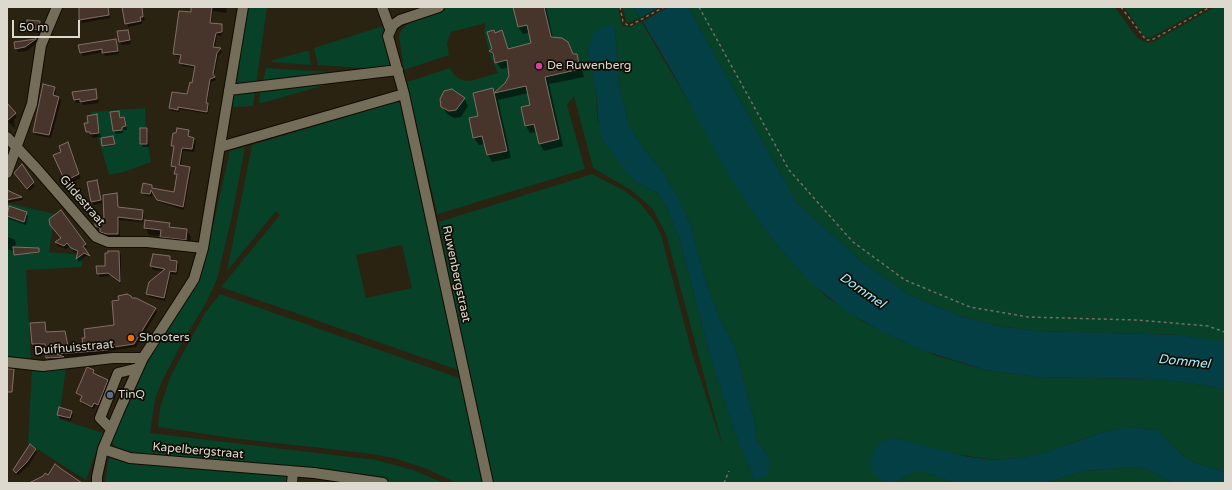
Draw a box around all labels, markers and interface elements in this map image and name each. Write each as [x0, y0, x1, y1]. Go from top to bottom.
scale bar [14, 12, 82, 38]
text: 50 m [19, 20, 48, 34]
place label: De Ruwenberg [547, 59, 631, 73]
marker: De Ruwenberg [534, 61, 544, 71]
street label: Gildestraat [56, 173, 108, 229]
street label: Ruwenbergstraat [439, 224, 473, 324]
water label: Dommel [836, 270, 888, 312]
place label: Shooters [139, 331, 190, 345]
marker: Shooters [126, 333, 136, 343]
street label: Duifhuisstraat [34, 337, 114, 359]
water label: Dommel [1157, 352, 1211, 372]
place label: TinQ [118, 388, 145, 402]
marker: TinQ [105, 390, 115, 400]
street label: Kapelbergstraat [152, 440, 244, 462]

